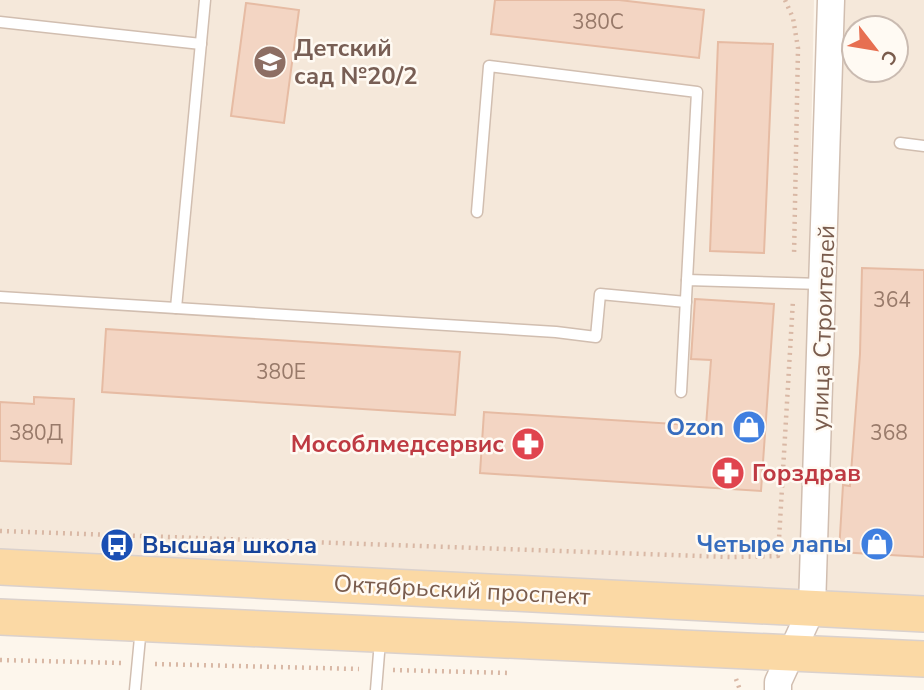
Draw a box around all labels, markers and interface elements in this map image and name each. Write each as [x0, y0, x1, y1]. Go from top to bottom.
house number: 380С [572, 8, 624, 36]
north arrow [840, 14, 910, 84]
place label: Детский сад №20/2 [294, 32, 418, 92]
school or university icon: Детский сад №20/2 [251, 43, 289, 81]
text: С [874, 45, 903, 70]
street label: улица Строителей [803, 224, 843, 432]
house number: 364 [873, 286, 911, 314]
house number: 380Е [256, 358, 306, 386]
shop icon: Ozon [730, 408, 768, 446]
place label: Ozon [666, 411, 724, 443]
house number: 380Д [9, 419, 63, 447]
house number: 368 [870, 419, 908, 447]
pharmacy icon: Мособлмедсервис [509, 425, 547, 463]
place label: Мособлмедсервис [291, 428, 504, 460]
pharmacy icon: Горздрав [709, 454, 747, 492]
place label: Горздрав [752, 457, 861, 489]
shop icon: Четыре лапы [858, 525, 896, 563]
bus stop icon: Высшая школа [98, 526, 136, 564]
place label: Четыре лапы [696, 528, 852, 560]
place label: Высшая школа [142, 529, 317, 561]
street label: Октябрьский проспект [333, 567, 591, 613]

